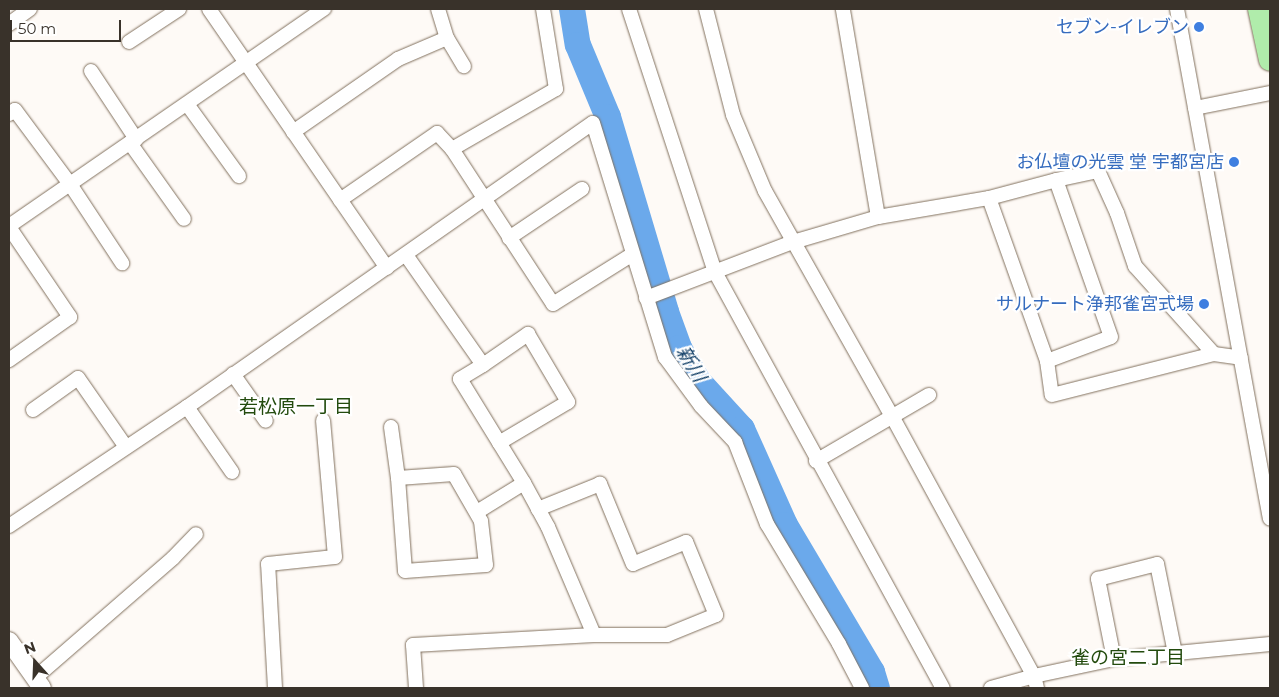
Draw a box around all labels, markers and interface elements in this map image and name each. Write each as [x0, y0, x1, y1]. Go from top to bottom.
scale bar [12, 10, 124, 42]
place label: セブン-イレブン [1056, 16, 1189, 38]
text: 50 m [18, 19, 56, 38]
marker: セブン-イレブン [1193, 21, 1205, 33]
place label: お仏壇の光雲 堂 宇都宮店 [1017, 151, 1224, 173]
marker: お仏壇の光雲 堂 宇都宮店 [1228, 156, 1240, 168]
place label: サルナート浄邦雀宮式場 [996, 293, 1194, 315]
marker: サルナート浄邦雀宮式場 [1198, 298, 1210, 310]
water label: 新川 [671, 342, 711, 386]
district label: 若松原一丁目 [239, 396, 353, 418]
north arrow [10, 637, 60, 687]
text: N [21, 638, 38, 658]
district label: 雀の宮二丁目 [1071, 647, 1185, 669]

